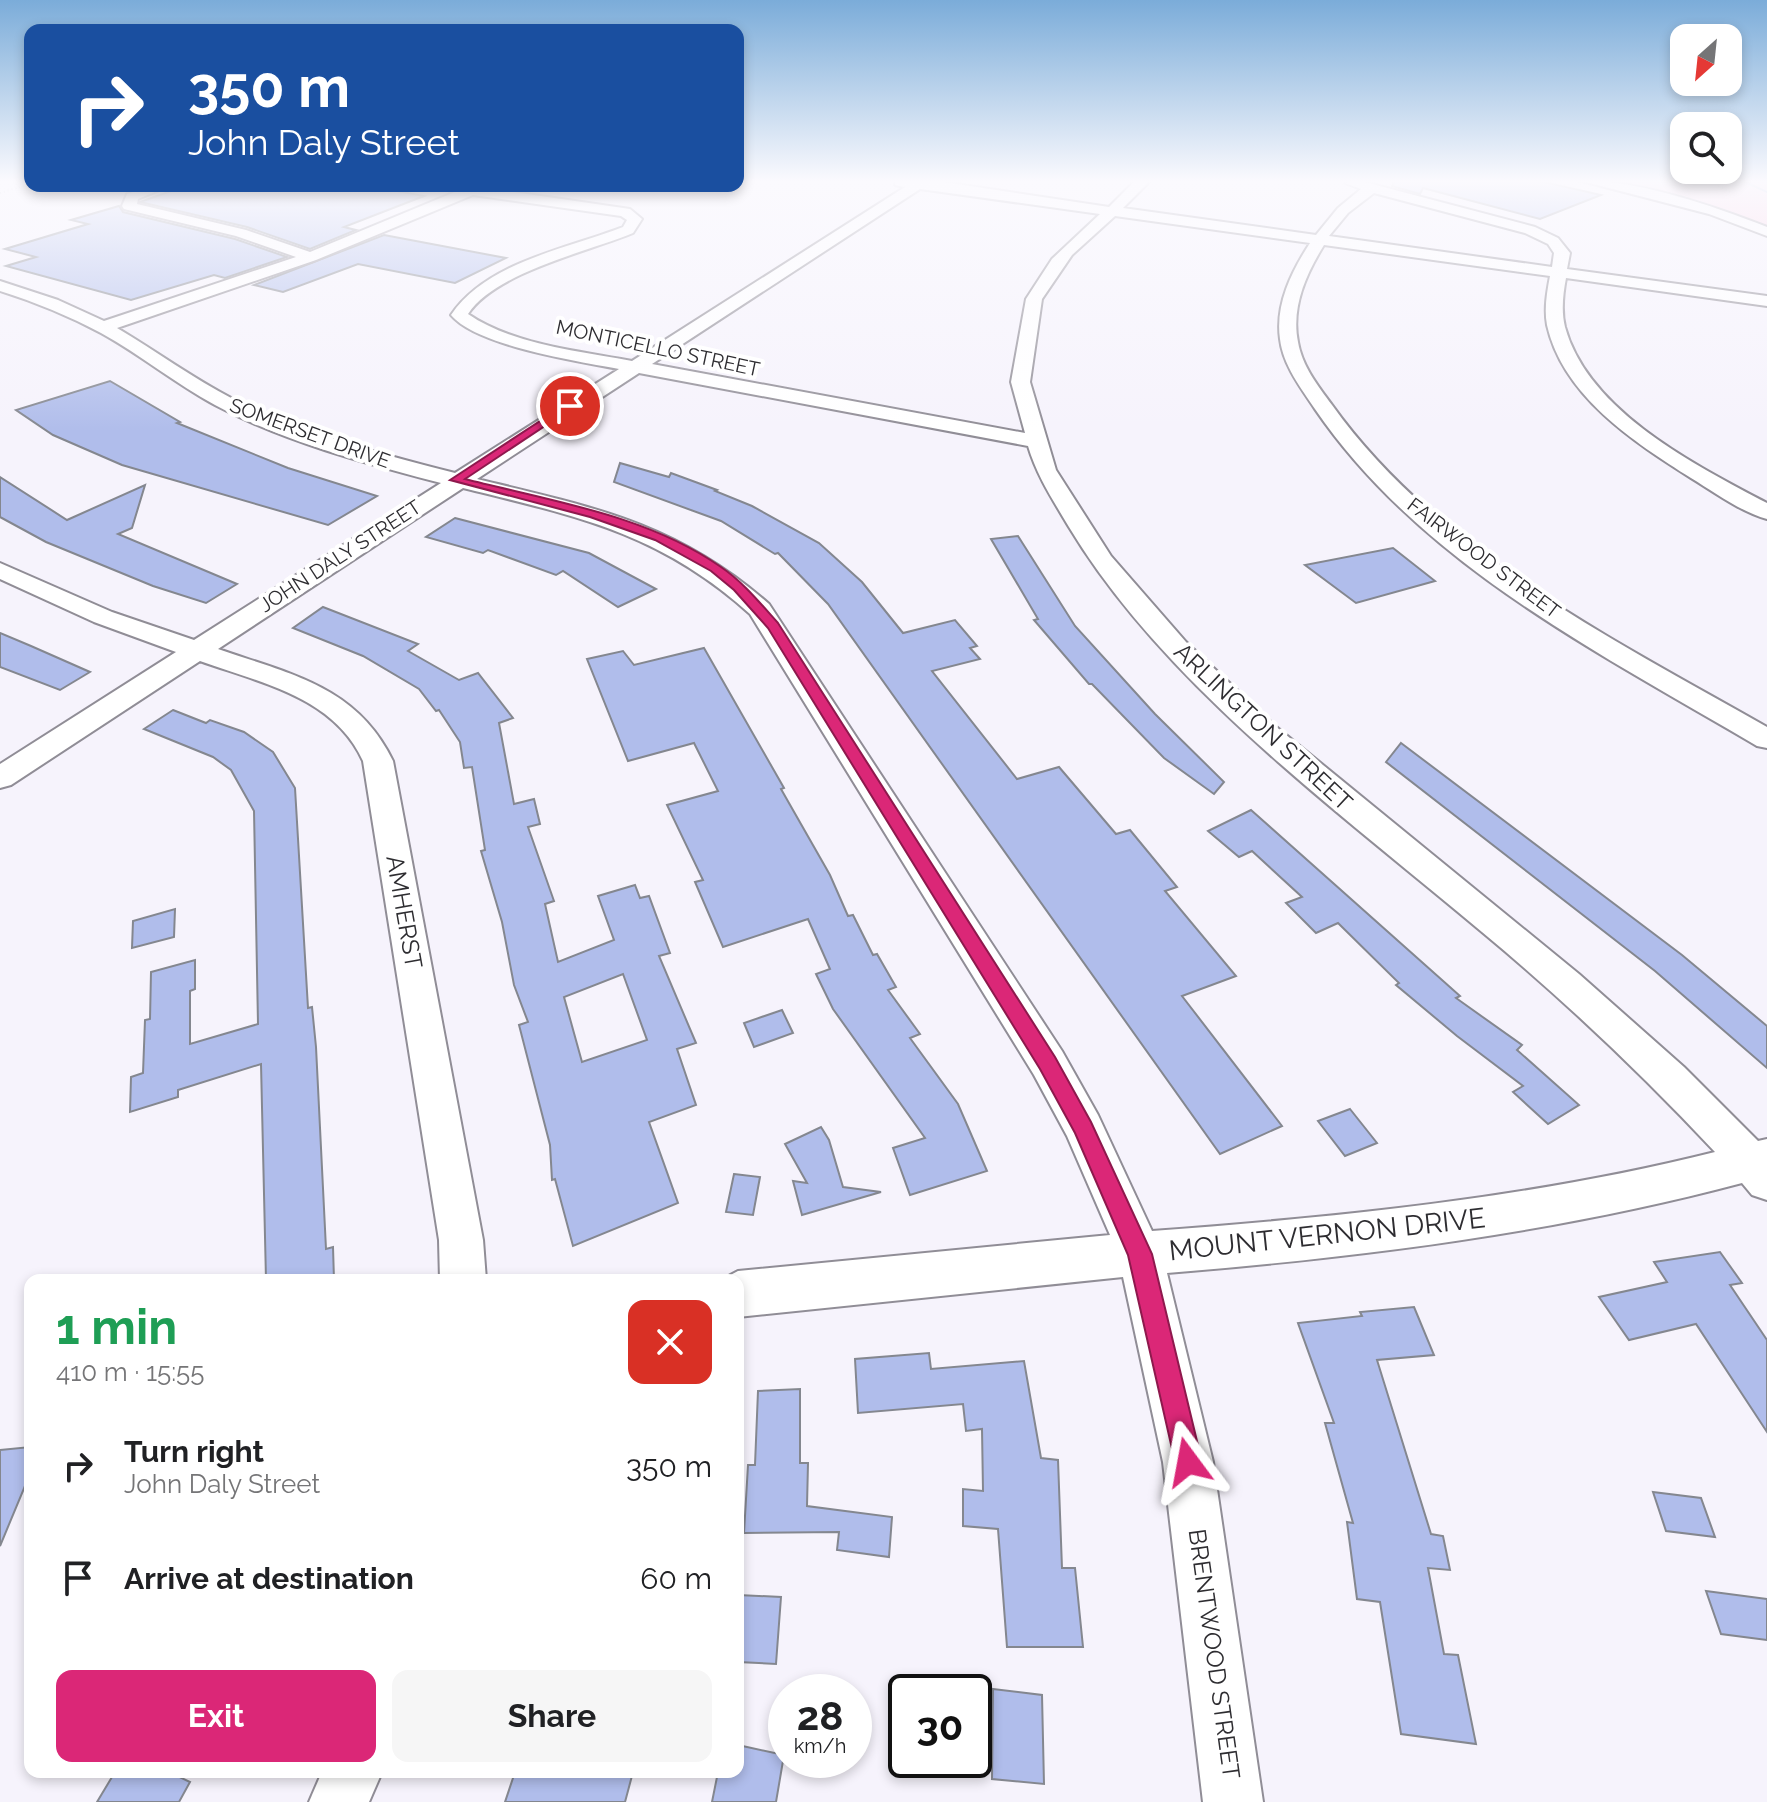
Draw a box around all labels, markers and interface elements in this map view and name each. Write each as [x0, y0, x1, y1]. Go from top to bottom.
north arrow [1670, 24, 1742, 96]
map controls [1670, 24, 1742, 184]
text: 350 m [188, 54, 350, 120]
icon: right [56, 56, 160, 160]
button: search [1670, 112, 1742, 184]
text: John Daly Street [188, 121, 460, 163]
street label: MONTICELLO STREET [554, 315, 762, 381]
pin [536, 372, 604, 440]
icon: arrive [548, 384, 592, 428]
street label: SOMERSET DRIVE [226, 393, 394, 473]
street label: FAIRWOOD STREET [1403, 493, 1565, 623]
street label: JOHN DALY STREET [255, 495, 425, 617]
street label: ARLINGTON STREET [1168, 637, 1359, 817]
street label: AMHERST [380, 853, 429, 971]
street label: MOUNT VERNON DRIVE [1167, 1201, 1487, 1268]
text: 1 min [56, 1299, 177, 1355]
button: close [628, 1300, 712, 1384]
text: 410 m · 15:55 [56, 1357, 204, 1387]
position arrow [1146, 1420, 1230, 1504]
text: Turn right [124, 1434, 264, 1469]
icon: right [56, 1444, 100, 1488]
text: 350 m [626, 1449, 712, 1484]
text: John Daly Street [124, 1469, 320, 1499]
street label: BRENTWOOD STREET [1183, 1527, 1246, 1781]
icon: arrive [56, 1556, 100, 1600]
text: Arrive at destination [124, 1561, 414, 1596]
text: 60 m [640, 1561, 712, 1596]
button: Exit [56, 1670, 376, 1762]
button: Share [392, 1670, 712, 1762]
speed limit sign: 30 [888, 1674, 992, 1778]
text: 28 [797, 1692, 843, 1739]
text: km/h [794, 1734, 846, 1758]

